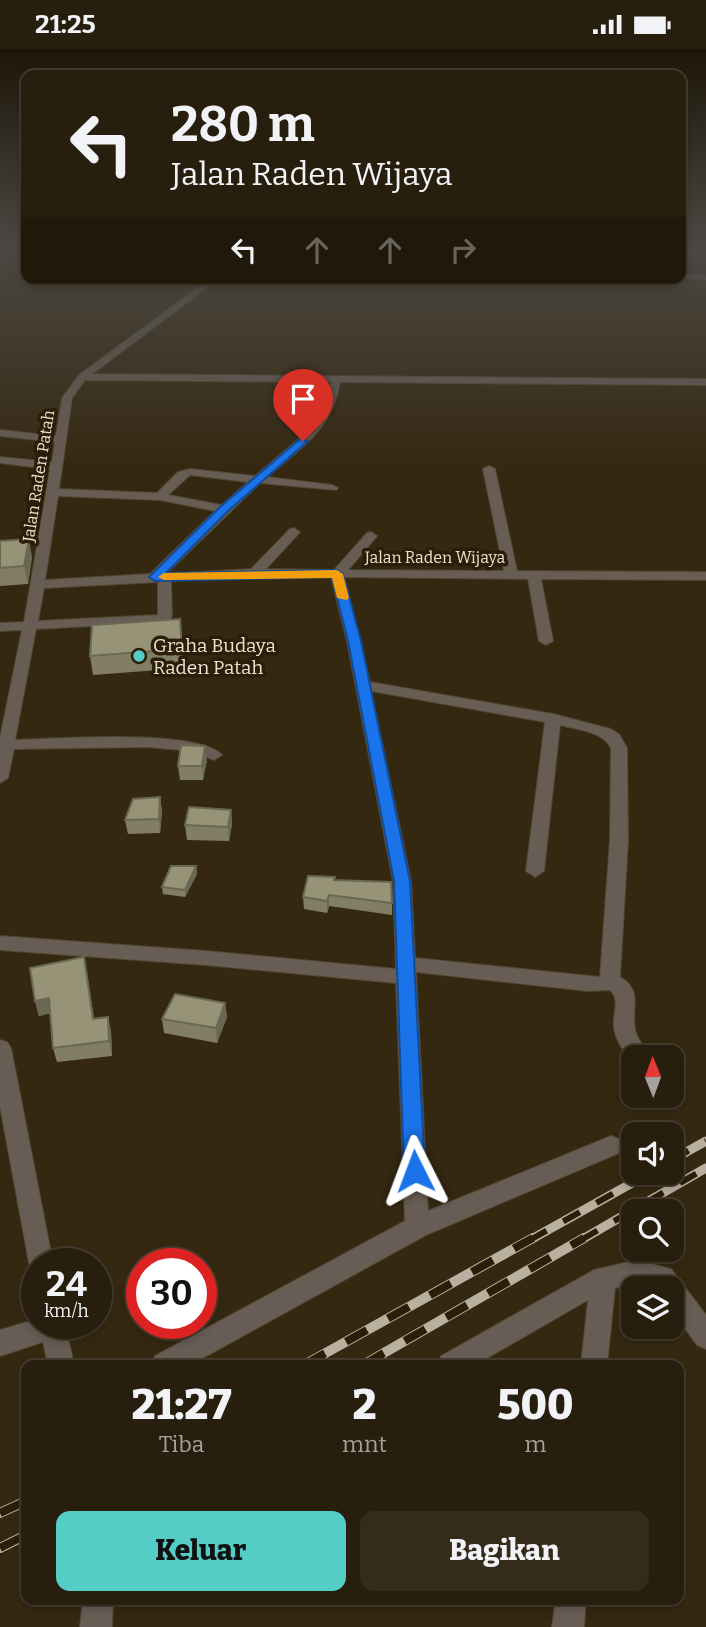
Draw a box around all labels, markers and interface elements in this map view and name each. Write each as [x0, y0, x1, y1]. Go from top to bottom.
text: 21:25 [35, 9, 96, 40]
text: 280 m [171, 95, 315, 154]
icon: left [56, 98, 147, 189]
text: Jalan Raden Wijaya [171, 155, 453, 193]
icon: left [225, 231, 263, 269]
icon: ahead [298, 231, 336, 269]
icon: ahead [371, 231, 409, 269]
icon: right [444, 231, 482, 269]
pin [273, 369, 333, 441]
icon: arrive [284, 380, 322, 418]
street label: Jalan Raden Patah [19, 409, 58, 544]
street label: Jalan Raden Wijaya [364, 548, 506, 567]
place label: Graha Budaya Raden Patah [153, 634, 276, 679]
marker: Graha Budaya Raden Patah [131, 648, 147, 664]
north arrow [621, 1045, 684, 1108]
map controls [621, 1045, 684, 1339]
button: sound [621, 1122, 684, 1185]
position arrow [378, 1134, 452, 1208]
button: search [621, 1199, 684, 1262]
speed limit sign: 30 [126, 1248, 217, 1339]
text: 24 [46, 1263, 87, 1305]
button: layers [621, 1276, 684, 1339]
text: km/h [44, 1300, 89, 1322]
text: 21:27 [131, 1380, 232, 1430]
text: 2 [352, 1380, 376, 1430]
text: 500 [497, 1380, 574, 1430]
text: Tiba [159, 1430, 204, 1458]
text: mnt [342, 1430, 387, 1458]
text: m [524, 1430, 546, 1458]
button: Keluar [56, 1511, 346, 1591]
button: Bagikan [360, 1511, 649, 1591]

